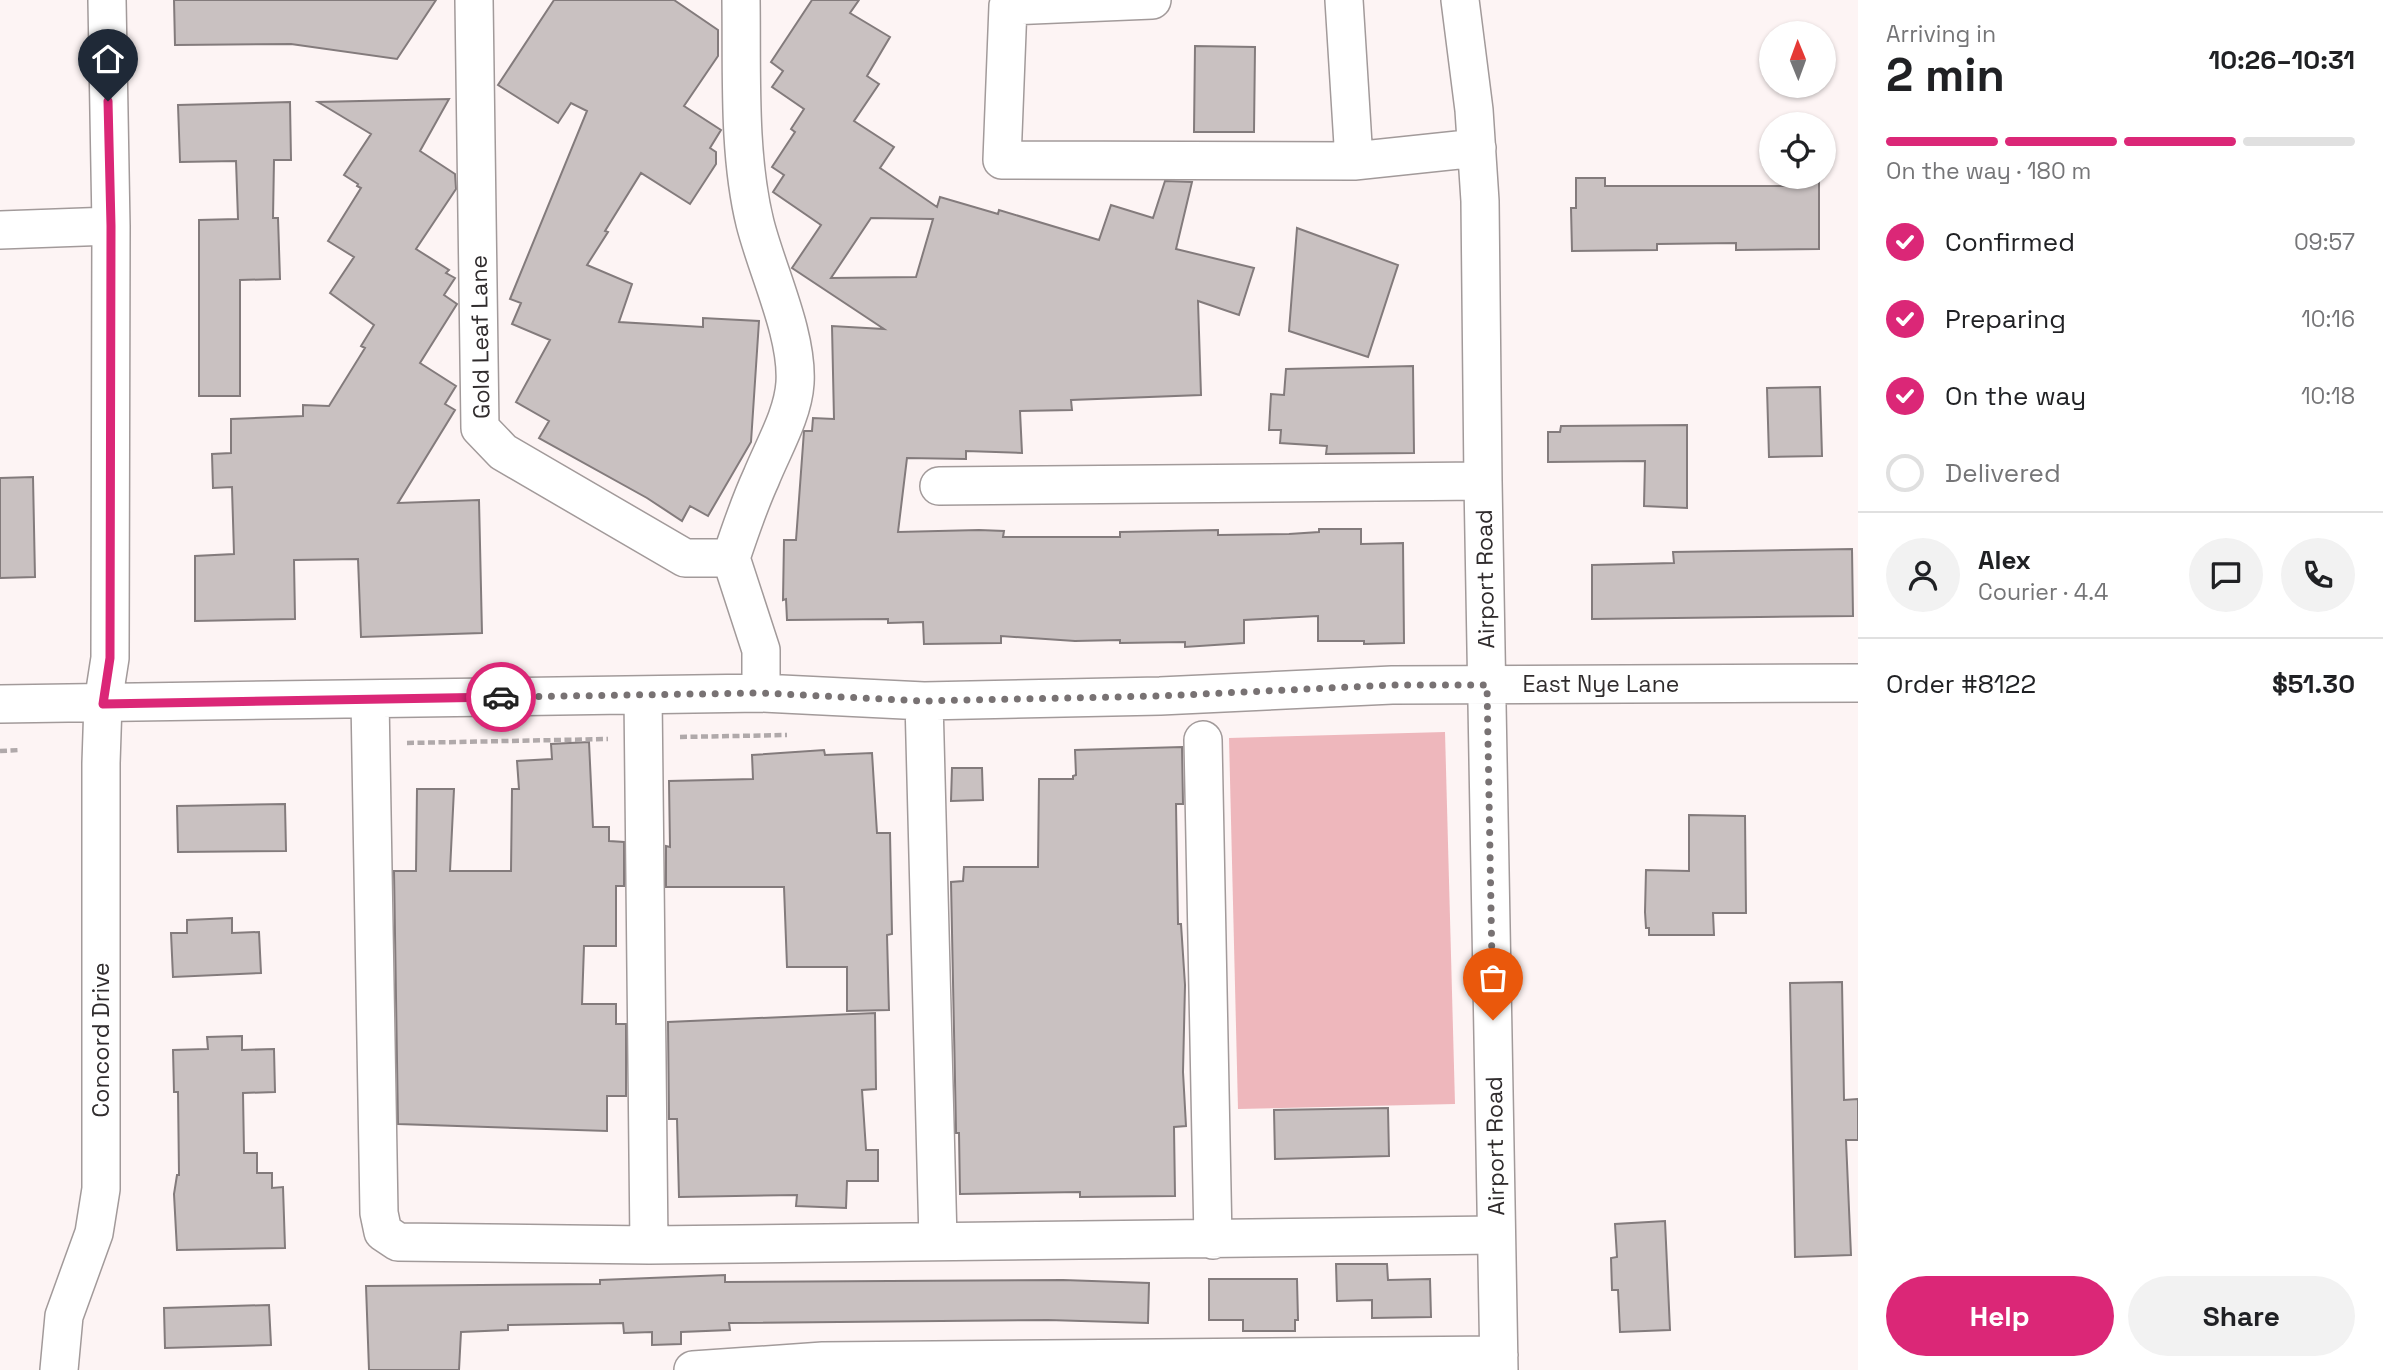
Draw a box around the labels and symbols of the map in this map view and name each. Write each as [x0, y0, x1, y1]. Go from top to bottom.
north arrow [1759, 21, 1836, 98]
pin [78, 29, 138, 101]
street label: Gold Leaf Lane [464, 255, 496, 419]
street label: Airport Road [1469, 509, 1501, 649]
courier [466, 662, 536, 732]
street label: East Nye Lane [1523, 669, 1679, 699]
pin [1463, 948, 1523, 1020]
street label: Concord Drive [86, 962, 116, 1118]
street label: Airport Road [1479, 1076, 1511, 1216]

